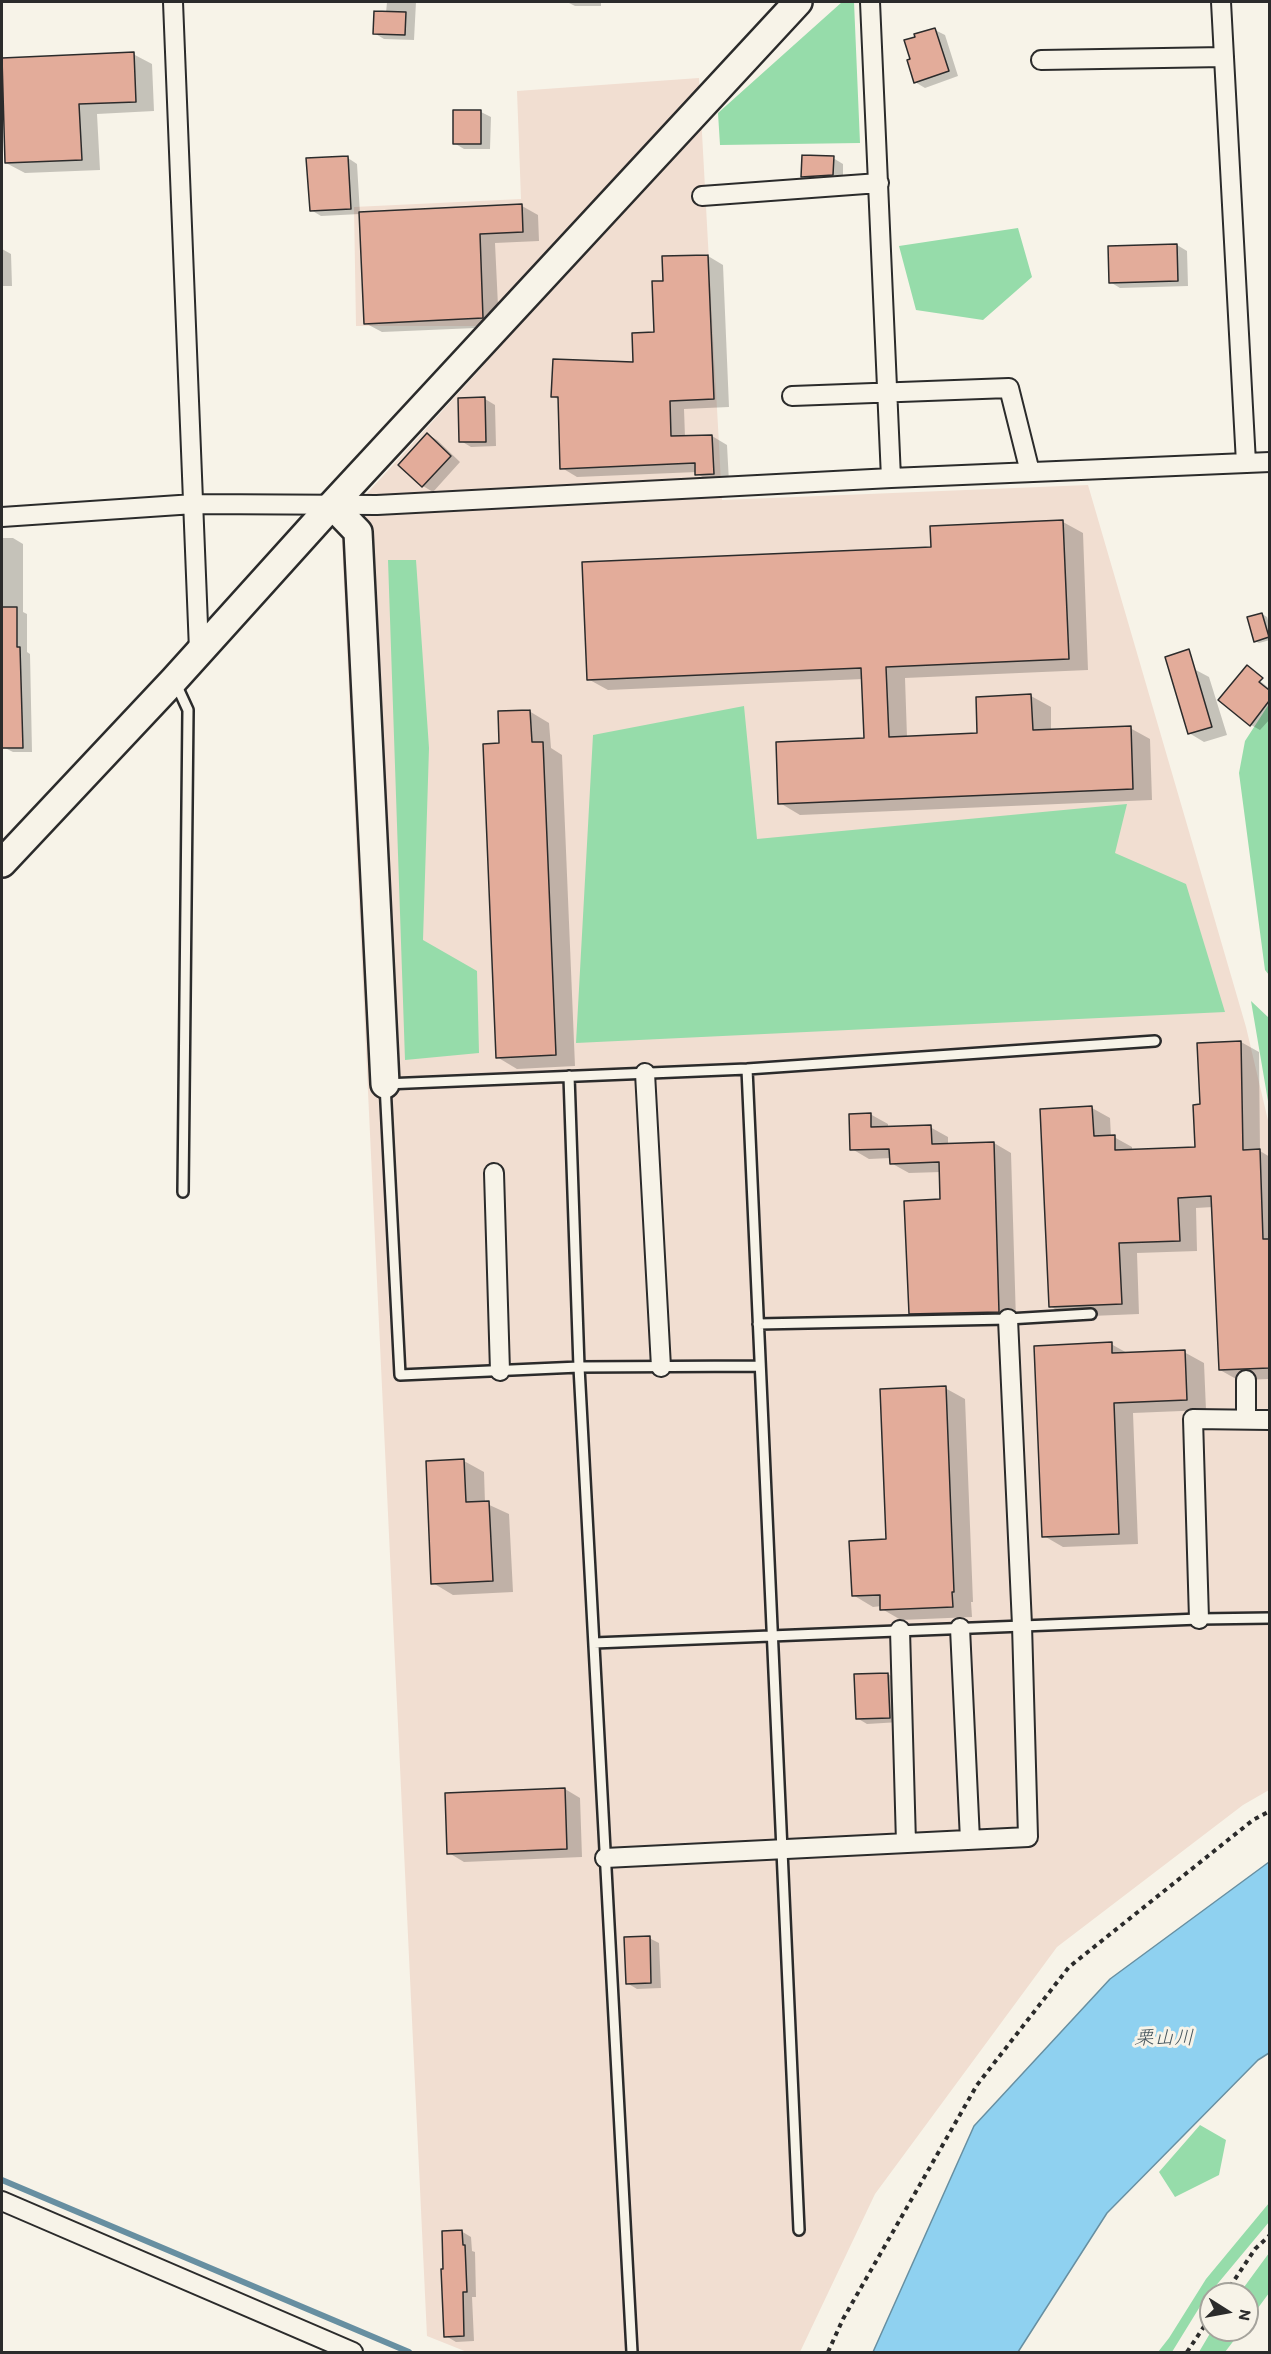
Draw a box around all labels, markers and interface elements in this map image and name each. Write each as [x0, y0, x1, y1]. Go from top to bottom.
water label: 栗山川 [1134, 2027, 1194, 2051]
north arrow [1199, 2282, 1259, 2342]
text: N [1235, 2308, 1256, 2322]

